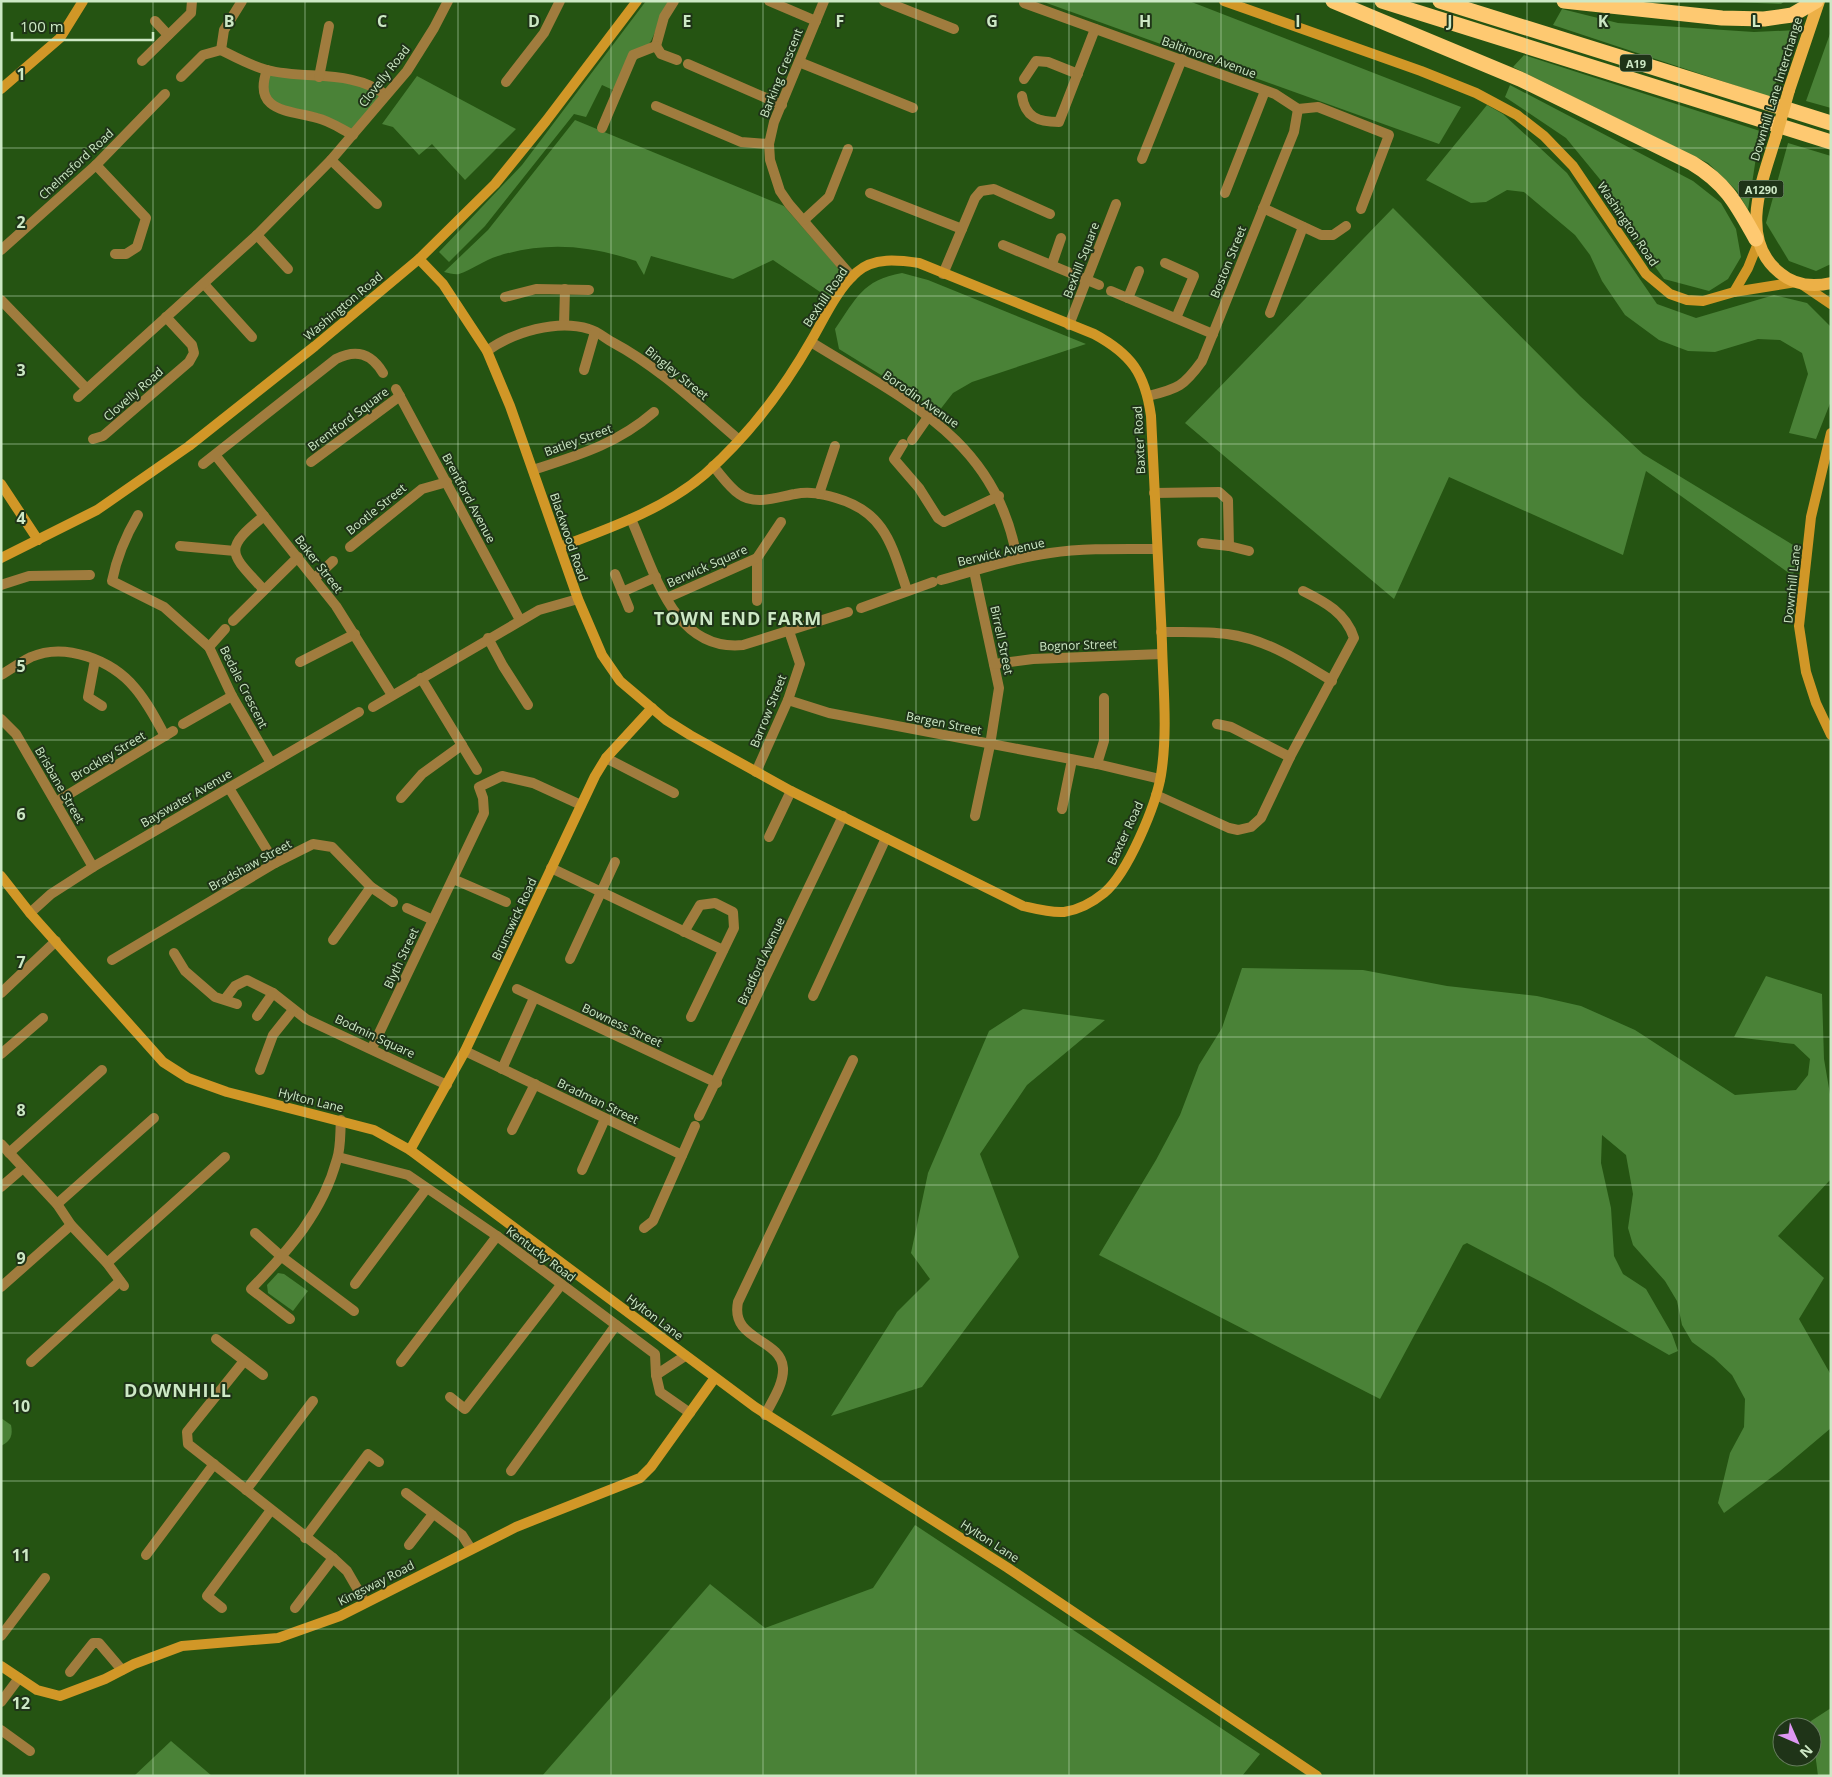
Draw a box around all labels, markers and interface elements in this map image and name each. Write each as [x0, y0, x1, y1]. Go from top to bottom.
scale bar [12, 10, 154, 42]
text: B [224, 10, 234, 32]
text: C [377, 10, 387, 32]
text: D [528, 10, 540, 32]
text: E [683, 10, 692, 32]
text: F [836, 10, 844, 32]
text: G [986, 10, 998, 32]
text: H [1139, 10, 1151, 32]
text: I [1295, 10, 1301, 32]
text: J [1445, 10, 1453, 32]
text: K [1598, 10, 1609, 32]
street label: Downhill Lane Interchange [1747, 15, 1805, 163]
text: 100 m [20, 16, 64, 36]
street label: Barking Crescent [755, 26, 807, 120]
street label: Baltimore Avenue [1159, 32, 1259, 82]
street label: Clovelly Road [354, 41, 414, 111]
road number: A19 [1620, 54, 1652, 72]
text: 1 [16, 63, 26, 85]
street label: Chelmsford Road [35, 125, 117, 203]
street label: Washington Road [1593, 178, 1663, 270]
road number: A1290 [1738, 180, 1784, 198]
text: 2 [16, 211, 26, 233]
street label: Bexhill Square [1059, 219, 1103, 300]
street label: Boston Street [1206, 223, 1250, 301]
street label: Bexhill Road [799, 264, 851, 330]
street label: Washington Road [300, 268, 386, 344]
street label: Bingley Street [642, 342, 712, 404]
text: 3 [16, 359, 26, 381]
street label: Clovelly Road [99, 363, 167, 425]
street label: Borodin Avenue [879, 366, 963, 432]
street label: Brentford Square [304, 383, 392, 455]
street label: Baxter Road [1129, 405, 1149, 475]
street label: Batley Street [542, 420, 614, 460]
street label: Brentford Avenue [438, 450, 500, 546]
street label: Bootle Street [342, 479, 410, 539]
street label: Blackwood Road [546, 491, 592, 583]
text: 4 [16, 507, 26, 529]
street label: Baker Street [291, 532, 347, 596]
street label: Berwick Avenue [956, 534, 1046, 570]
street label: Berwick Square [664, 541, 750, 591]
street label: Downhill Lane [1779, 543, 1805, 624]
street label: Birrell Street [986, 604, 1018, 676]
district label: TOWN END FARM [654, 606, 822, 630]
street label: Bognor Street [1039, 635, 1117, 655]
street label: Bedale Crescent [216, 643, 272, 731]
text: 5 [16, 655, 26, 677]
street label: Barrow Street [746, 672, 790, 750]
street label: Bergen Street [905, 707, 983, 739]
street label: Brockley Street [67, 727, 149, 785]
street label: Brisbane Street [31, 743, 89, 827]
street label: Bayswater Avenue [137, 765, 235, 831]
street label: Baxter Road [1103, 798, 1147, 868]
text: 6 [16, 803, 26, 825]
street label: Bradshaw Street [205, 835, 295, 895]
street label: Brunswick Road [487, 875, 541, 963]
street label: Bradford Avenue [733, 914, 789, 1008]
street label: Blyth Street [380, 925, 422, 991]
text: 7 [16, 951, 26, 973]
street label: Bowness Street [579, 999, 665, 1051]
street label: Bodmin Square [332, 1010, 418, 1062]
street label: Bradman Street [555, 1074, 641, 1128]
street label: Hylton Lane [276, 1084, 346, 1116]
text: 8 [16, 1099, 26, 1121]
street label: Kentucky Road [503, 1222, 579, 1286]
text: 9 [16, 1247, 26, 1269]
street label: Hylton Lane [623, 1290, 687, 1344]
district label: DOWNHILL [124, 1378, 232, 1402]
text: 10 [12, 1395, 30, 1417]
street label: Hylton Lane [957, 1516, 1023, 1566]
text: 11 [12, 1544, 30, 1566]
street label: Kingsway Road [335, 1556, 417, 1610]
text: 12 [12, 1692, 30, 1714]
north arrow [1772, 1717, 1822, 1767]
text: N [1796, 1741, 1817, 1762]

